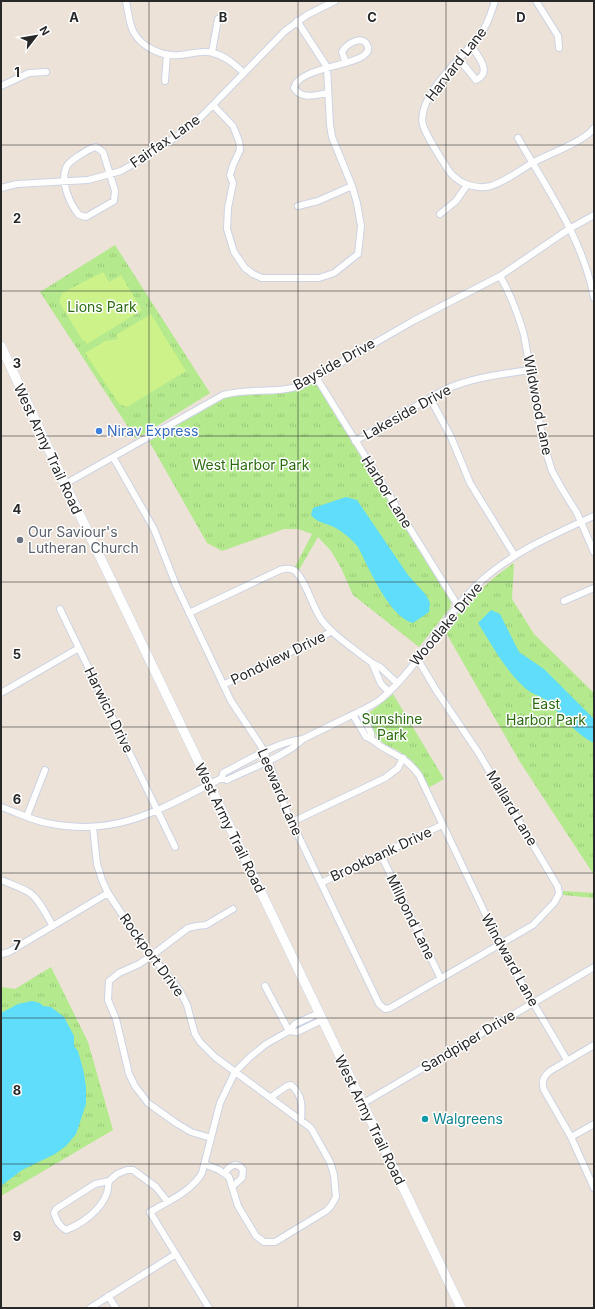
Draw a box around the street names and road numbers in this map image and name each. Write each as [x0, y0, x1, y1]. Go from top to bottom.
street label: Harvard Lane [421, 23, 490, 104]
street label: Fairfax Lane [127, 110, 203, 171]
street label: Bayside Drive [290, 334, 378, 393]
street label: Wildwood Lane [520, 353, 557, 457]
street label: Lakeside Drive [360, 380, 454, 443]
street label: West Army Trail Road [11, 381, 86, 517]
street label: Harbor Lane [358, 452, 416, 531]
street label: Woodlake Drive [406, 578, 486, 669]
street label: Pondview Drive [228, 627, 328, 688]
street label: Harwich Drive [81, 664, 138, 756]
street label: Leeward Lane [254, 746, 306, 838]
street label: West Army Trail Road [192, 760, 269, 895]
street label: Mallard Lane [483, 767, 542, 849]
street label: Brookbank Drive [327, 823, 434, 884]
street label: Millpond Lane [383, 871, 439, 962]
street label: Rockport Drive [117, 910, 188, 1000]
street label: Windward Lane [478, 911, 543, 1009]
street label: Sandpiper Drive [418, 1006, 518, 1075]
street label: West Army Trail Road [332, 1052, 409, 1187]

